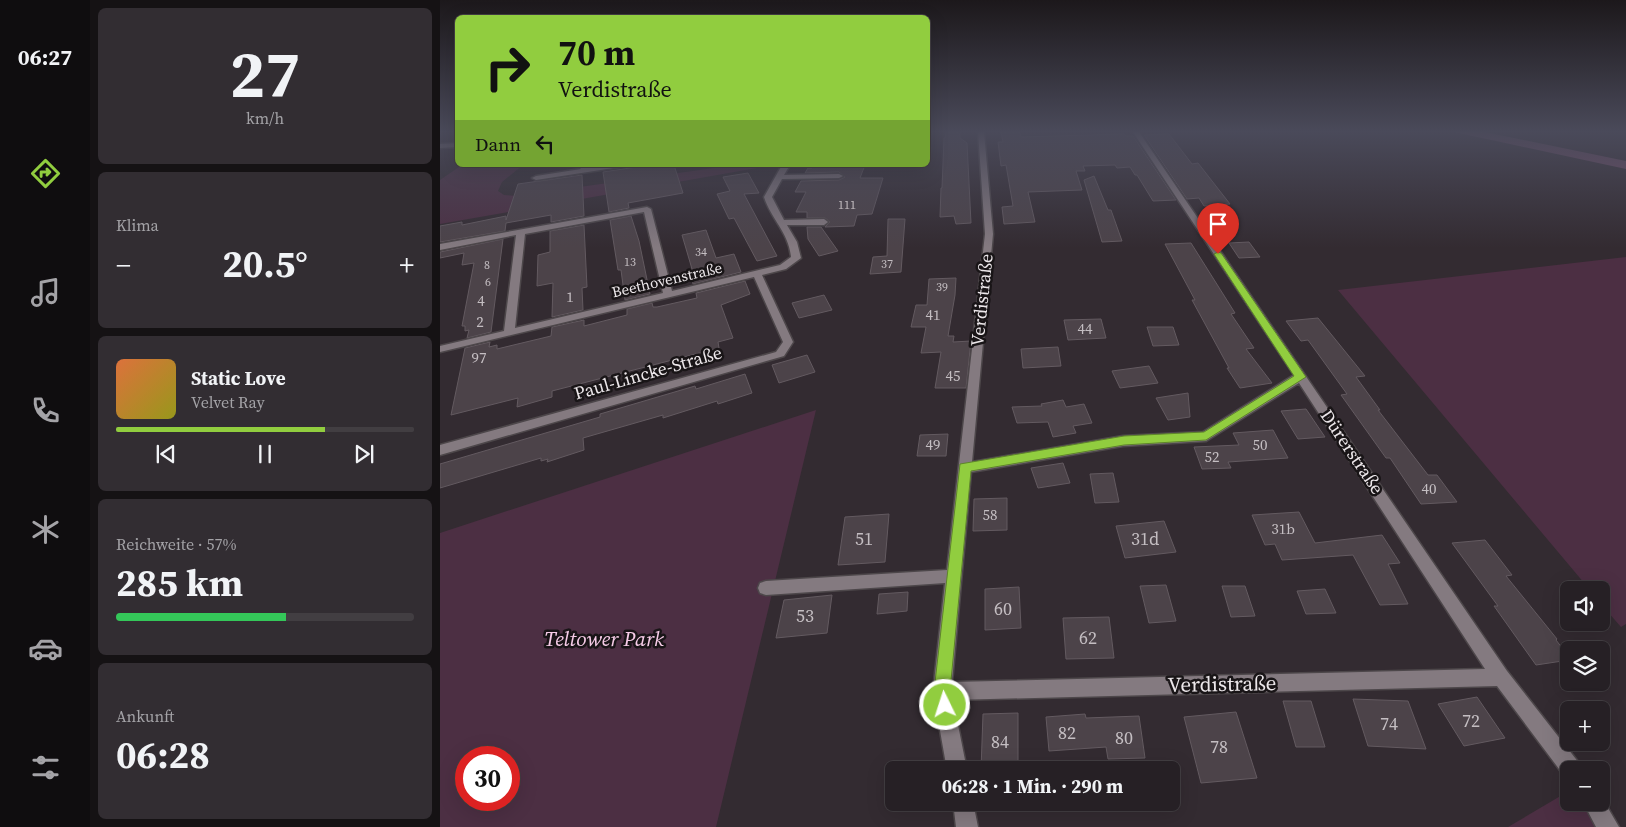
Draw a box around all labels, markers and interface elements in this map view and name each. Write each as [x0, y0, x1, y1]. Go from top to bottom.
text: 70 m [558, 29, 635, 77]
text: 27 [230, 30, 300, 119]
icon: right [475, 35, 540, 100]
text: 06:27 [18, 42, 72, 72]
text: Verdistraße [558, 74, 672, 104]
text: km/h [246, 107, 284, 129]
icon: left [531, 130, 559, 158]
text: Dann [475, 131, 521, 157]
icon: directions [28, 156, 63, 191]
house number: 111 [838, 197, 856, 213]
pin [1197, 203, 1239, 254]
icon: arrive [1204, 210, 1232, 238]
text: Klima [116, 214, 159, 236]
text: 20.5° [222, 238, 308, 290]
house number: 34 [695, 244, 707, 260]
text: − [116, 246, 131, 284]
text: + [399, 246, 414, 284]
street label: Verdistraße [964, 252, 999, 348]
house number: 13 [624, 254, 636, 270]
house number: 37 [881, 256, 893, 272]
house number: 8 [484, 257, 490, 273]
street label: Beethovenstraße [610, 257, 724, 302]
house number: 6 [485, 274, 491, 290]
icon: music [28, 275, 63, 310]
house number: 39 [936, 279, 948, 295]
house number: 1 [566, 286, 574, 307]
house number: 4 [477, 290, 485, 311]
house number: 41 [925, 304, 941, 325]
house number: 2 [476, 311, 484, 332]
house number: 44 [1077, 318, 1093, 339]
street label: Paul-Lincke-Straße [571, 339, 725, 406]
house number: 97 [471, 347, 487, 368]
text: Static Love [191, 365, 286, 391]
house number: 45 [945, 365, 961, 386]
text: Velvet Ray [191, 391, 265, 413]
icon: phone [28, 393, 63, 428]
street label: Dürerstraße [1315, 404, 1390, 499]
house number: 49 [925, 434, 941, 455]
house number: 50 [1252, 434, 1268, 455]
icon: previous [152, 440, 180, 468]
icon: pause [251, 440, 279, 468]
icon: next [350, 440, 378, 468]
house number: 52 [1204, 446, 1220, 467]
house number: 40 [1421, 478, 1437, 499]
house number: 58 [982, 504, 998, 525]
icon: climate [28, 512, 63, 547]
house number: 31b [1271, 518, 1295, 539]
house number: 51 [855, 526, 873, 551]
house number: 31d [1131, 526, 1159, 551]
text: Reichweite · 57% [116, 533, 236, 555]
text: 285 km [116, 557, 243, 609]
map controls [1560, 581, 1610, 811]
button: sound [1560, 581, 1610, 631]
house number: 60 [994, 596, 1012, 621]
house number: 53 [796, 603, 814, 628]
park label: Teltower Park [544, 624, 664, 653]
house number: 62 [1079, 625, 1097, 650]
icon: car [28, 631, 63, 666]
button: layers [1560, 641, 1610, 691]
street label: Verdistraße [1167, 668, 1277, 699]
position arrow [918, 678, 970, 730]
button: + [1560, 701, 1610, 751]
text: Ankunft [116, 705, 174, 727]
house number: 72 [1462, 708, 1480, 733]
house number: 74 [1380, 711, 1398, 736]
house number: 82 [1058, 720, 1076, 745]
house number: 80 [1115, 725, 1133, 750]
text: 06:28 [116, 729, 210, 781]
house number: 84 [991, 729, 1009, 754]
house number: 78 [1210, 734, 1228, 759]
speed limit sign: 30 [455, 746, 520, 811]
icon: filters [28, 750, 63, 785]
button: − [1560, 761, 1610, 811]
text: 06:28 · 1 Min. · 290 m [942, 773, 1123, 799]

